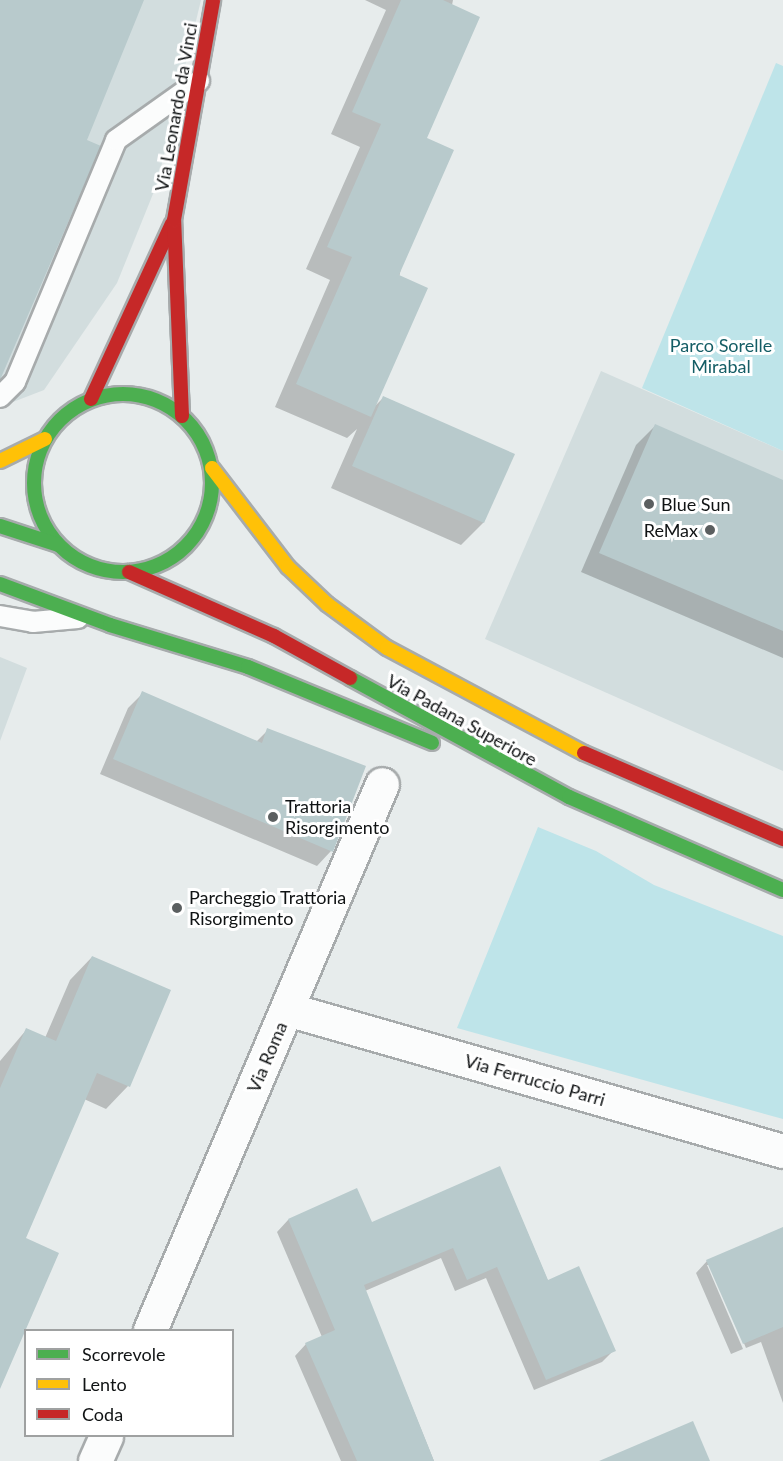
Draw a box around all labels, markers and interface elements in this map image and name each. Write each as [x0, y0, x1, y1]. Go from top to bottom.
street label: Via Leonardo da Vinci [150, 21, 202, 193]
park label: Parco Sorelle Mirabal [670, 335, 772, 378]
place label: Blue Sun [661, 493, 731, 515]
marker: Blue Sun [642, 497, 656, 511]
place label: ReMax [644, 519, 698, 541]
marker: ReMax [703, 523, 717, 537]
street label: Via Padana Superiore [383, 670, 541, 770]
place label: Trattoria Risorgimento [285, 796, 389, 838]
marker: Trattoria Risorgimento [266, 810, 280, 824]
place label: Parcheggio Trattoria Risorgimento [189, 887, 347, 930]
marker: Parcheggio Trattoria Risorgimento [170, 901, 184, 915]
street label: Via Roma [242, 1018, 292, 1096]
street label: Via Ferruccio Parri [462, 1050, 608, 1110]
legend [24, 1329, 234, 1437]
text: Scorrevole [82, 1343, 165, 1365]
text: Lento [82, 1373, 127, 1395]
text: Coda [82, 1403, 123, 1425]

